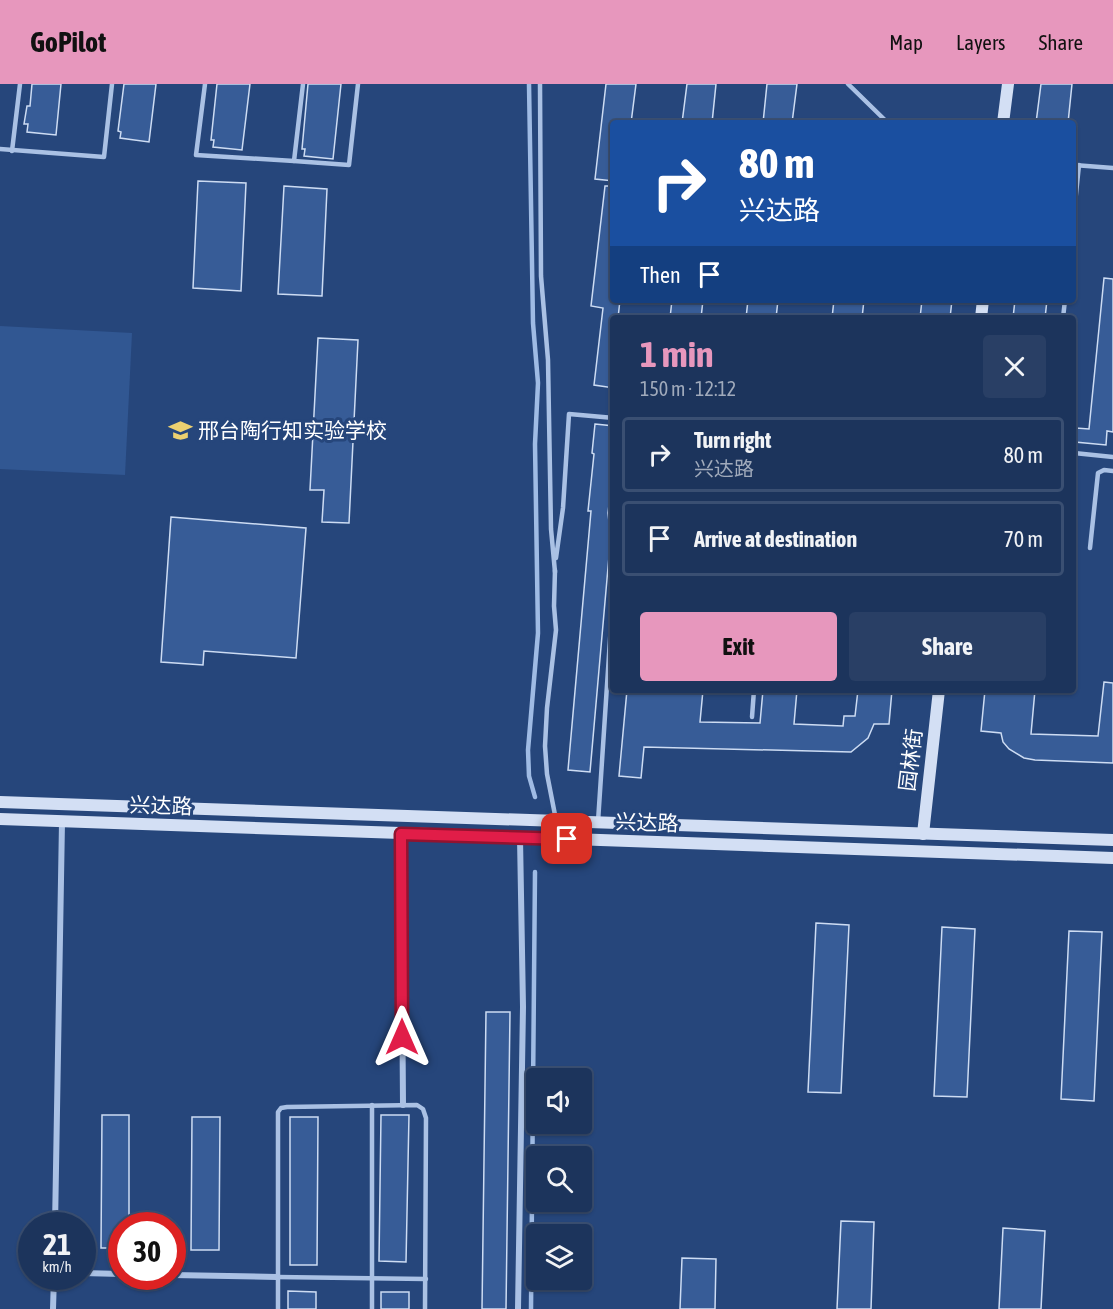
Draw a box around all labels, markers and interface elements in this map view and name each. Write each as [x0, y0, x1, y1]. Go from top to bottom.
text: GoPilot [30, 26, 106, 58]
text: Map [889, 30, 923, 54]
text: Layers [956, 30, 1006, 54]
text: Share [1039, 30, 1083, 54]
text: 80 m [739, 139, 814, 187]
icon: right [640, 144, 718, 222]
text: 兴达路 [739, 195, 820, 226]
icon: arrive [693, 258, 726, 291]
text: Then [640, 262, 681, 288]
text: 1 min [640, 333, 714, 375]
button: close [983, 335, 1046, 398]
text: 150 m · 12:12 [640, 377, 736, 400]
school or university icon: 邢台陶行知实验学校 [167, 418, 193, 444]
place label: 邢台陶行知实验学校 [198, 418, 387, 442]
text: Turn right [694, 427, 771, 453]
icon: right [643, 438, 676, 471]
text: 80 m [1003, 442, 1043, 468]
text: 兴达路 [694, 457, 754, 480]
icon: arrive [643, 522, 676, 555]
text: Arrive at destination [694, 526, 857, 552]
text: 70 m [1003, 526, 1043, 552]
button: Exit [640, 612, 837, 681]
button: Share [849, 612, 1046, 681]
street label: 园林街 [894, 727, 926, 793]
street label: 兴达路 [129, 792, 193, 818]
street label: 兴达路 [615, 809, 679, 835]
pin [541, 813, 592, 864]
icon: arrive [550, 822, 583, 855]
position arrow [370, 1005, 434, 1069]
map controls [526, 1068, 592, 1290]
button: sound [526, 1068, 592, 1134]
button: search [526, 1146, 592, 1212]
speed limit sign: 30 [108, 1212, 186, 1290]
button: layers [526, 1224, 592, 1290]
text: 21 [43, 1227, 71, 1261]
text: km/h [42, 1258, 72, 1275]

